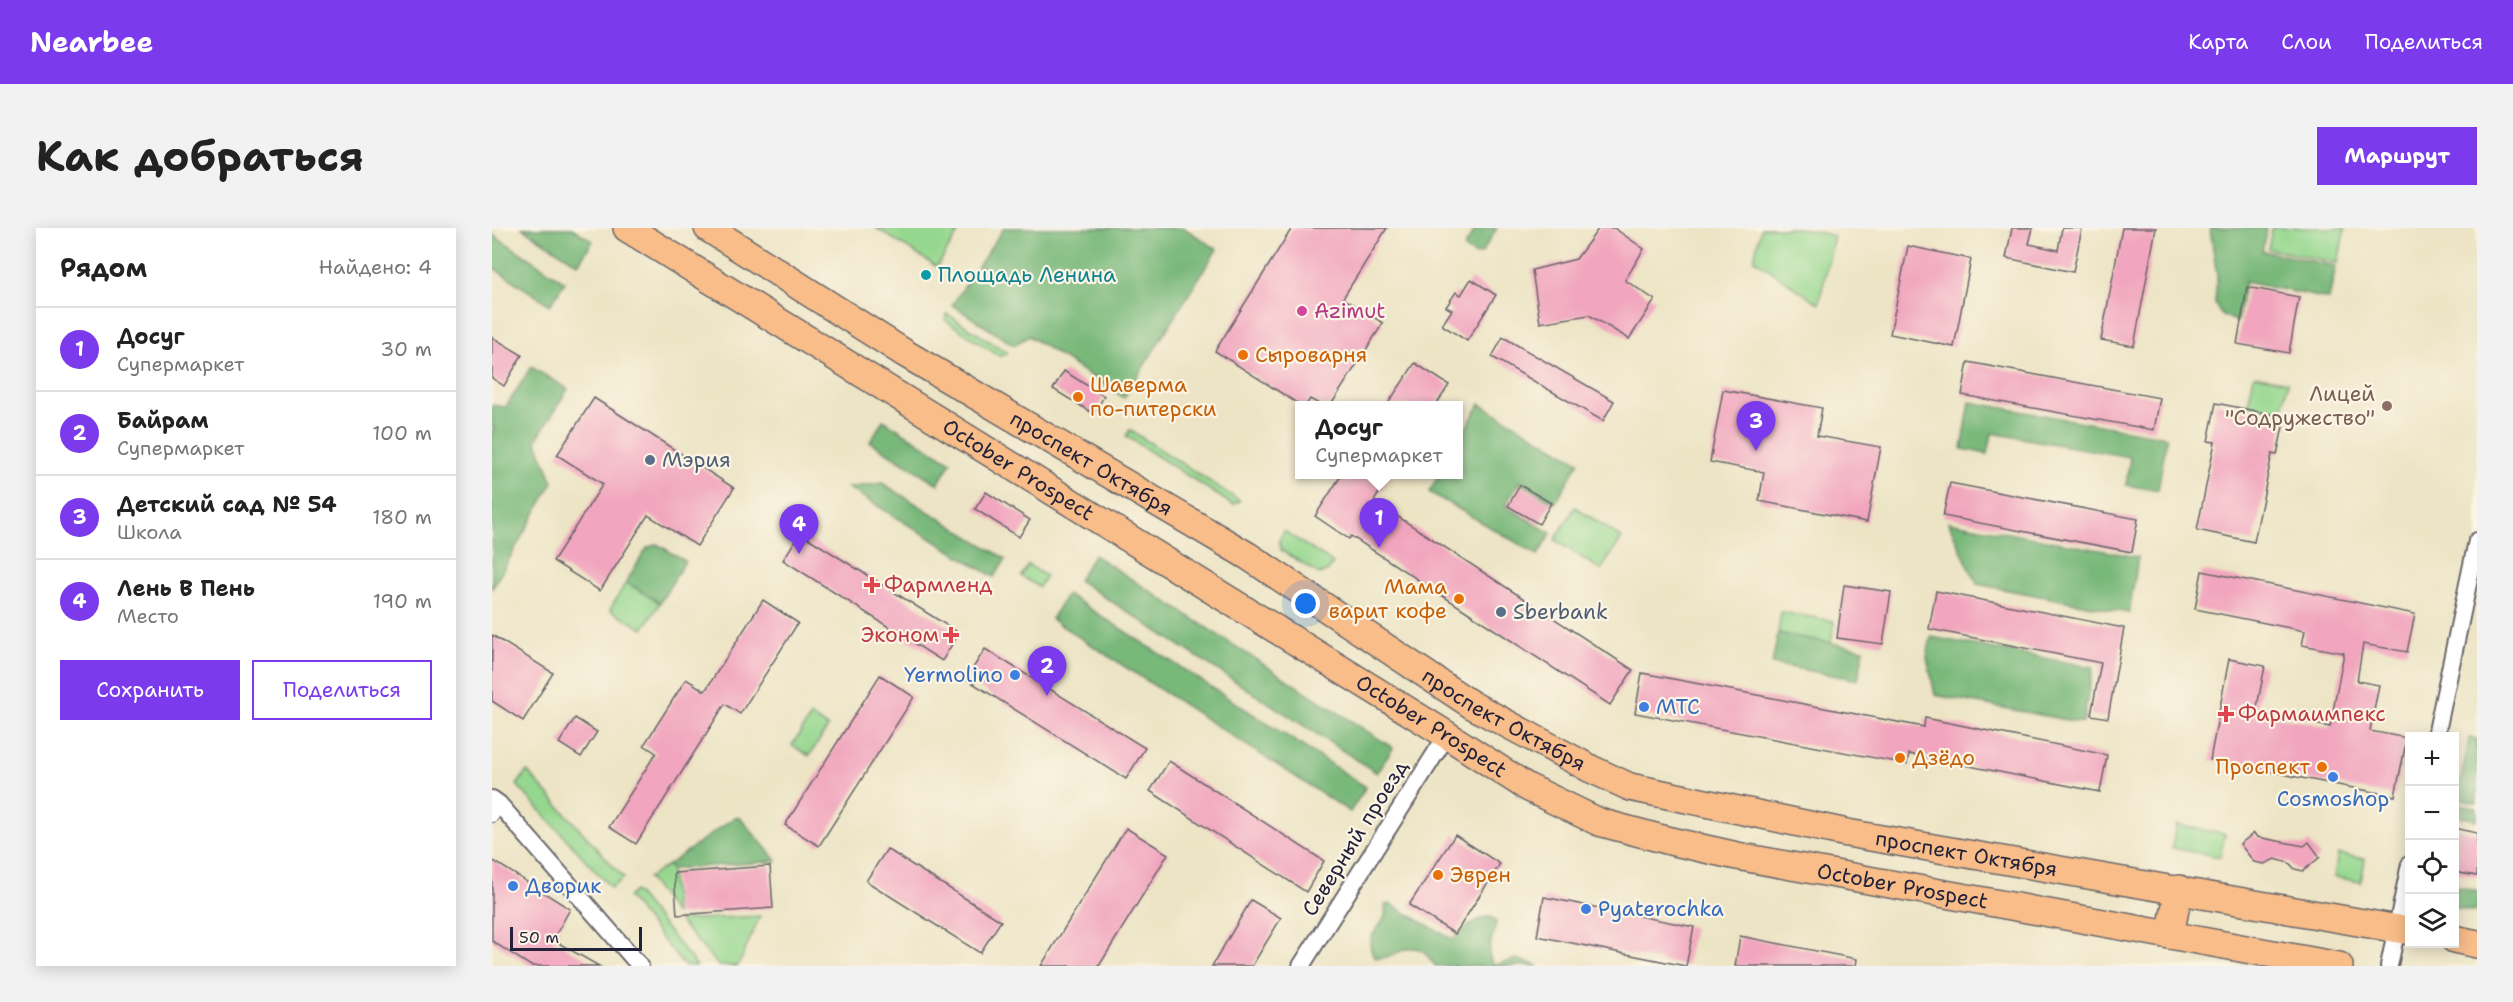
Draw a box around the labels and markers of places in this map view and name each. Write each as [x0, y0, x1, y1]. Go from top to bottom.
place label: Площадь Ленина [938, 261, 1116, 289]
marker: Площадь Ленина [919, 268, 933, 282]
place label: Azimut [1314, 297, 1385, 325]
marker: Azimut [1295, 304, 1309, 318]
place label: Сыроварня [1255, 341, 1367, 369]
marker: Сыроварня [1236, 348, 1250, 362]
place label: Шаверма по-питерски [1090, 371, 1217, 423]
place label: Лицей "Содружество" [2225, 380, 2375, 432]
marker: Шаверма по-питерски [1071, 390, 1085, 404]
marker: Лицей "Содружество" [2380, 399, 2394, 413]
pin: 3 [1736, 402, 1776, 451]
place label: Мэрия [662, 446, 731, 474]
marker: Мэрия [643, 453, 657, 467]
pin: 1 [1360, 498, 1398, 548]
pin: 4 [780, 504, 818, 554]
place label: Фармленд [884, 571, 993, 599]
place label: Мама варит кофе [1329, 573, 1447, 625]
marker: Фармленд [865, 578, 879, 592]
marker: Мама варит кофе [1452, 592, 1466, 606]
place label: Sberbank [1513, 598, 1608, 626]
marker: Sberbank [1494, 605, 1508, 619]
place label: Эконом [861, 621, 939, 649]
marker: Эконом [944, 628, 958, 642]
pin: 2 [1028, 646, 1066, 696]
place label: Yermolino [904, 661, 1003, 689]
marker: Yermolino [1008, 668, 1022, 682]
place label: МТС [1656, 693, 1700, 721]
marker: МТС [1637, 700, 1651, 714]
place label: Фармаимпекс [2238, 700, 2386, 728]
marker: Фармаимпекс [2219, 707, 2233, 721]
place label: Дзёдо [1912, 744, 1975, 772]
marker: Дзёдо [1893, 751, 1907, 765]
place label: Проспект [2216, 753, 2310, 781]
marker: Проспект [2315, 760, 2329, 774]
marker: Cosmoshop [2326, 770, 2340, 784]
place label: Cosmoshop [2277, 785, 2389, 813]
place label: Эврен [1450, 861, 1511, 889]
marker: Эврен [1431, 868, 1445, 882]
place label: Дворик [525, 872, 601, 900]
marker: Дворик [506, 879, 520, 893]
place label: Pyaterochka [1598, 895, 1724, 923]
marker: Pyaterochka [1579, 902, 1593, 916]

